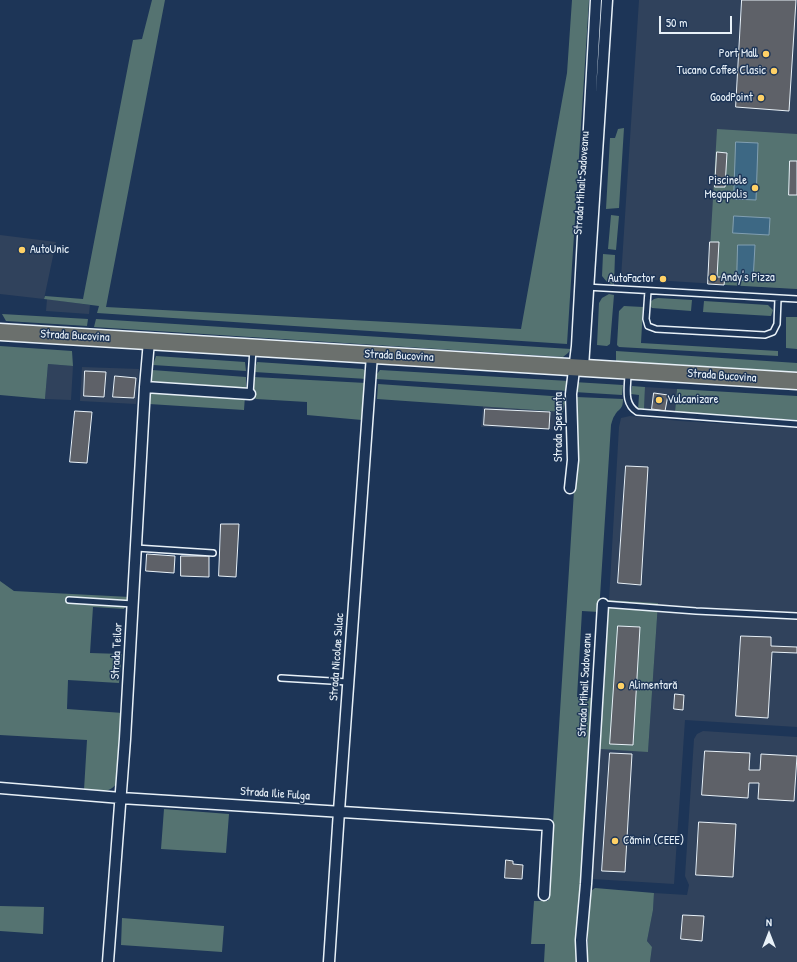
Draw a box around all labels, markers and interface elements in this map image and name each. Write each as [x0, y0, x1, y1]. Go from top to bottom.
scale bar [661, 8, 734, 34]
text: 50 m [666, 14, 687, 31]
place label: Port Mall [719, 47, 758, 61]
marker: Port Mall [761, 49, 771, 59]
place label: Tucano Coffee Clasic [677, 64, 766, 78]
marker: Tucano Coffee Clasic [769, 66, 779, 76]
place label: GoodPoint [710, 91, 753, 105]
marker: GoodPoint [756, 93, 766, 103]
street label: Strada Mihail Sadoveanu [571, 131, 593, 235]
place label: Piscinele Megapolis [705, 174, 747, 202]
marker: Piscinele Megapolis [750, 183, 760, 193]
place label: AutoUnic [30, 243, 69, 257]
marker: AutoUnic [17, 245, 27, 255]
place label: Andy's Pizza [721, 271, 775, 285]
place label: AutoFactor [608, 272, 655, 286]
marker: Andy's Pizza [708, 273, 718, 283]
marker: AutoFactor [658, 274, 668, 284]
street label: Strada Bucovina [40, 327, 110, 345]
street label: Strada Bucovina [364, 347, 434, 365]
street label: Strada Bucovina [687, 366, 757, 386]
street label: Strada Speranța [552, 392, 566, 462]
place label: Vulcanizare [667, 393, 718, 407]
marker: Vulcanizare [654, 395, 664, 405]
street label: Strada Nicolae Sulac [327, 613, 347, 701]
street label: Strada Teilor [108, 622, 126, 680]
street label: Strada Mihail Sadoveanu [575, 633, 595, 737]
place label: Alimentară [629, 679, 677, 693]
marker: Alimentară [616, 681, 626, 691]
street label: Strada Ilie Fulga [240, 784, 310, 804]
place label: Cămin (CEEE) [623, 834, 684, 848]
marker: Cămin (CEEE) [610, 836, 620, 846]
north arrow [749, 914, 789, 954]
text: N [766, 915, 772, 929]

